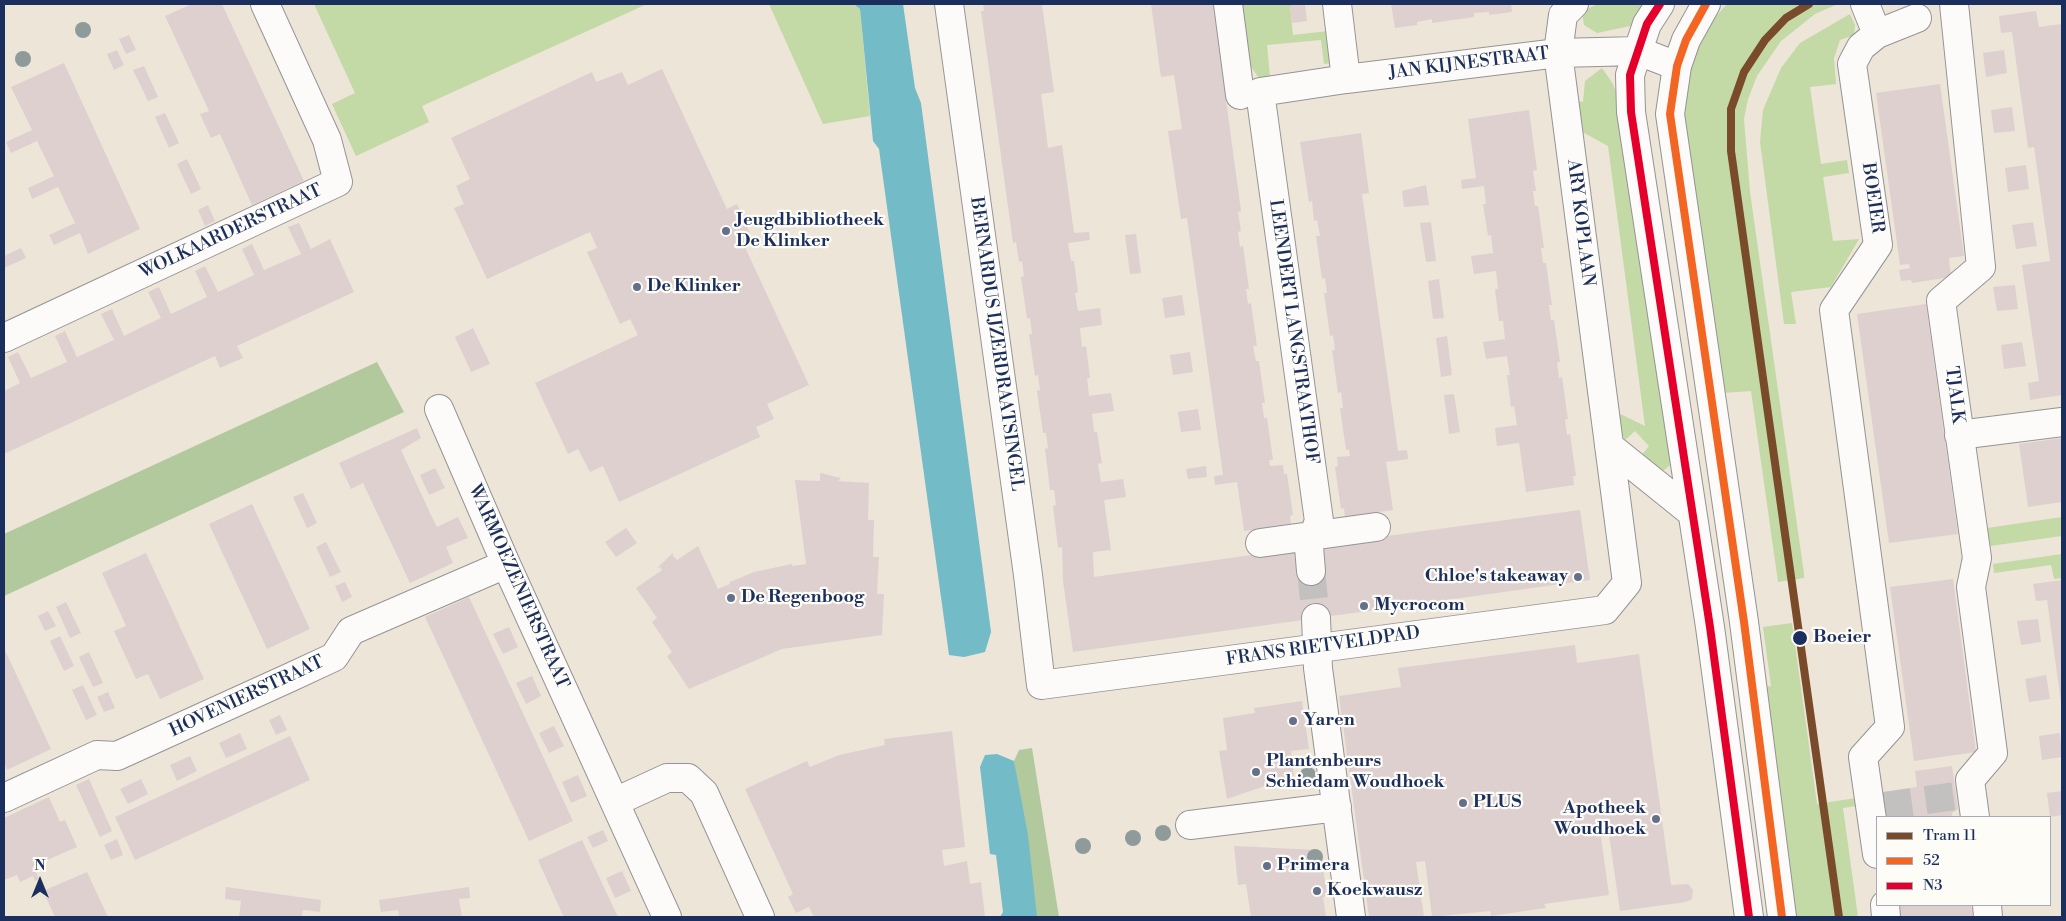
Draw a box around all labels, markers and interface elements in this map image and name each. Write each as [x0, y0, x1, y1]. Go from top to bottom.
street label: JAN KIJNESTRAAT [1387, 43, 1551, 85]
street label: ARY KOPLAAN [1561, 158, 1599, 288]
street label: BOEIER [1856, 162, 1888, 234]
street label: WOLKAARDERSTRAAT [136, 180, 326, 284]
street label: BERNARDUS IJZERDRAATSINGEL [965, 196, 1027, 492]
street label: LEENDERT LANGSTRAATHOF [1264, 198, 1322, 466]
place label: Jeugdbibliotheek De Klinker [736, 210, 884, 252]
marker: Jeugdbibliotheek De Klinker [720, 225, 732, 237]
place label: De Klinker [647, 276, 741, 298]
marker: De Klinker [631, 281, 643, 293]
street label: TJALK [1940, 365, 1968, 425]
street label: WARMOEZENIERSTRAAT [463, 481, 573, 693]
place label: Chloe's takeaway [1425, 566, 1568, 588]
marker: Chloe's takeaway [1572, 571, 1584, 583]
place label: De Regenboog [741, 587, 864, 609]
marker: De Regenboog [725, 592, 737, 604]
place label: Mycrocom [1374, 595, 1465, 617]
marker: Mycrocom [1358, 600, 1370, 612]
street label: FRANS RIETVELDPAD [1225, 623, 1421, 671]
place label: Boeier [1813, 627, 1871, 649]
marker: Boeier [1791, 629, 1809, 647]
street label: HOVENIERSTRAAT [166, 652, 328, 742]
place label: Yaren [1303, 710, 1355, 732]
marker: Yaren [1287, 715, 1299, 727]
place label: Plantenbeurs Schiedam Woudhoek [1266, 751, 1445, 794]
marker: Plantenbeurs Schiedam Woudhoek [1250, 766, 1262, 778]
place label: PLUS [1473, 792, 1522, 814]
marker: PLUS [1457, 797, 1469, 809]
place label: Apotheek Woudhoek [1554, 798, 1646, 841]
marker: Apotheek Woudhoek [1650, 813, 1662, 825]
legend [1876, 816, 2051, 906]
text: Tram 11 [1923, 826, 1977, 845]
text: 52 [1923, 851, 1940, 870]
place label: Primera [1277, 855, 1350, 877]
north arrow [15, 856, 65, 906]
text: N [34, 857, 46, 875]
marker: Primera [1261, 860, 1273, 872]
text: N3 [1923, 876, 1942, 895]
place label: Koekwausz [1327, 880, 1422, 902]
marker: Koekwausz [1311, 885, 1323, 897]

